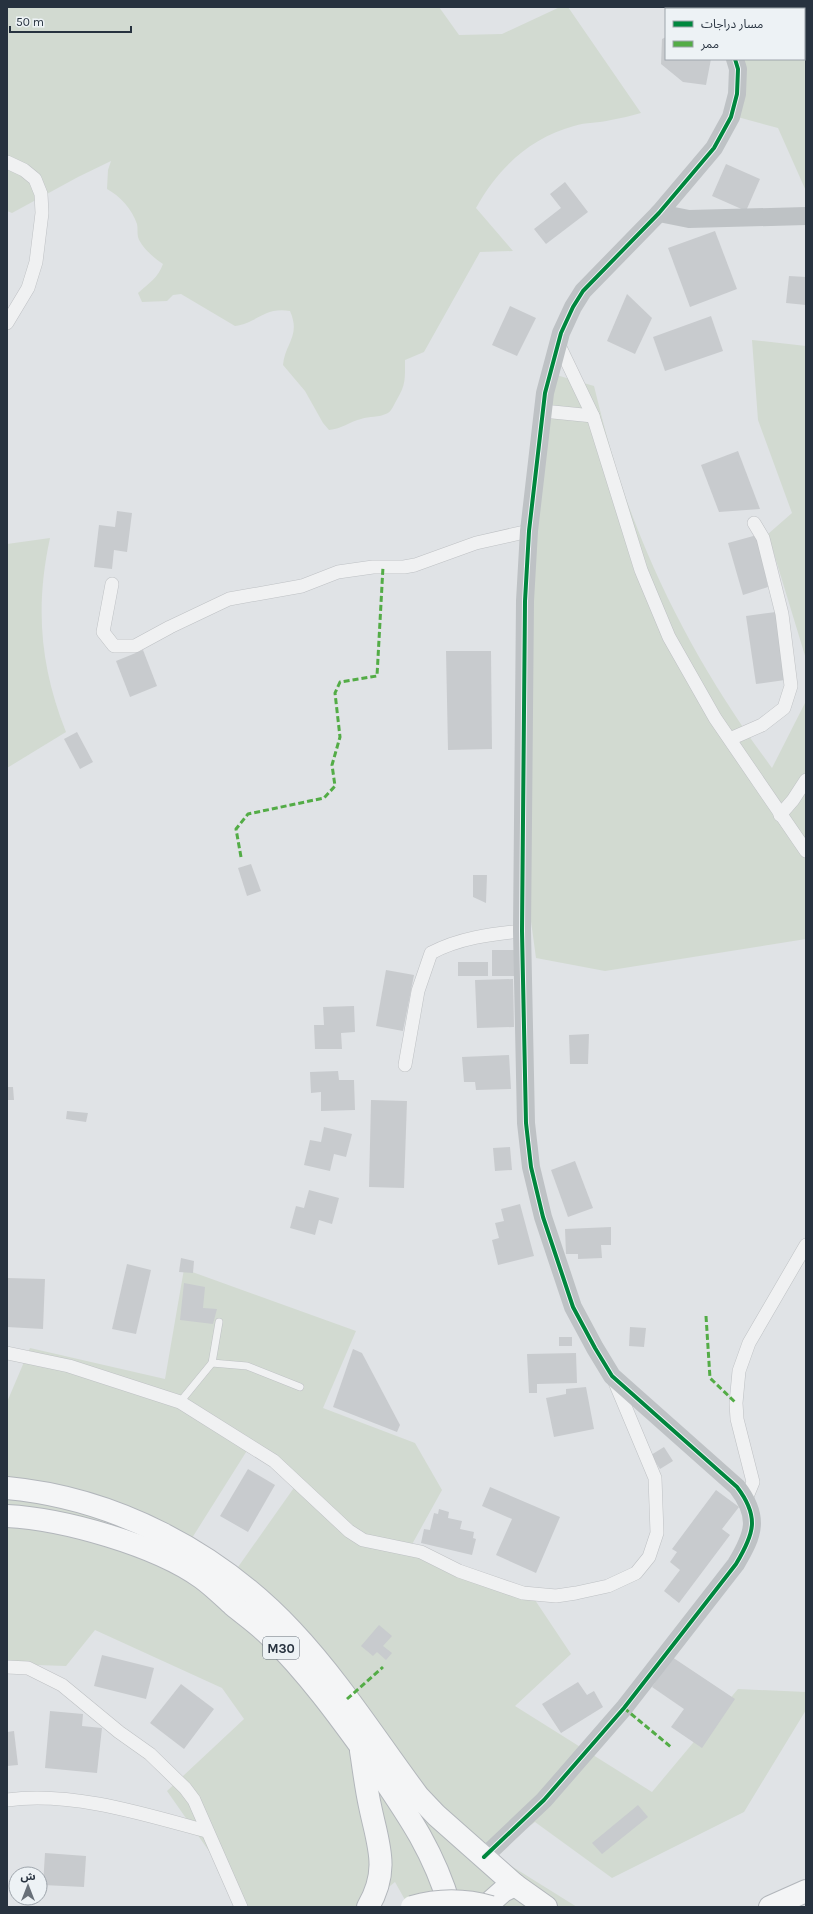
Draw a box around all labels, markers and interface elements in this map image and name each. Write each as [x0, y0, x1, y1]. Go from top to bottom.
scale bar [10, 8, 131, 34]
legend [665, 8, 805, 60]
text: 50 m [16, 15, 44, 29]
text: مسار دراجات [701, 17, 763, 31]
text: ممر [700, 37, 719, 51]
road number: M30 [263, 1637, 299, 1659]
north arrow [8, 1866, 48, 1906]
text: ش [20, 1870, 36, 1883]

